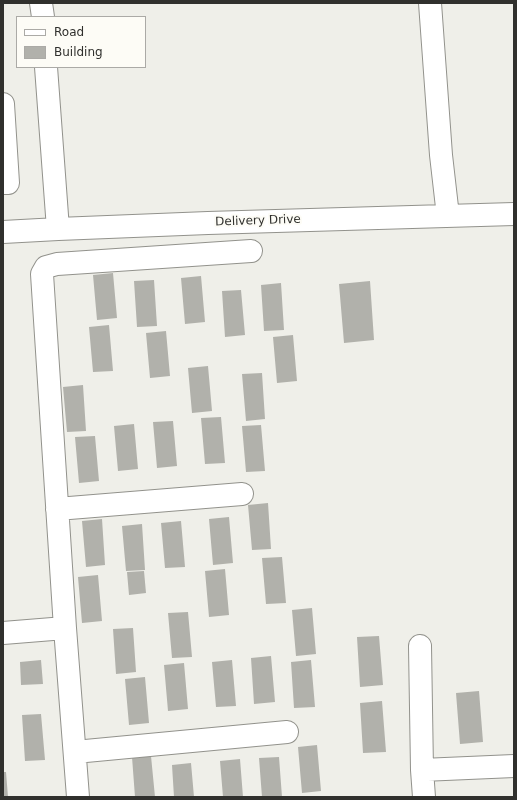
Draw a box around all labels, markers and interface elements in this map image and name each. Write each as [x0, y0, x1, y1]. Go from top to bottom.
legend [16, 16, 146, 68]
text: Road [54, 25, 84, 39]
text: Building [54, 45, 103, 59]
street label: Delivery Drive [215, 212, 301, 230]

